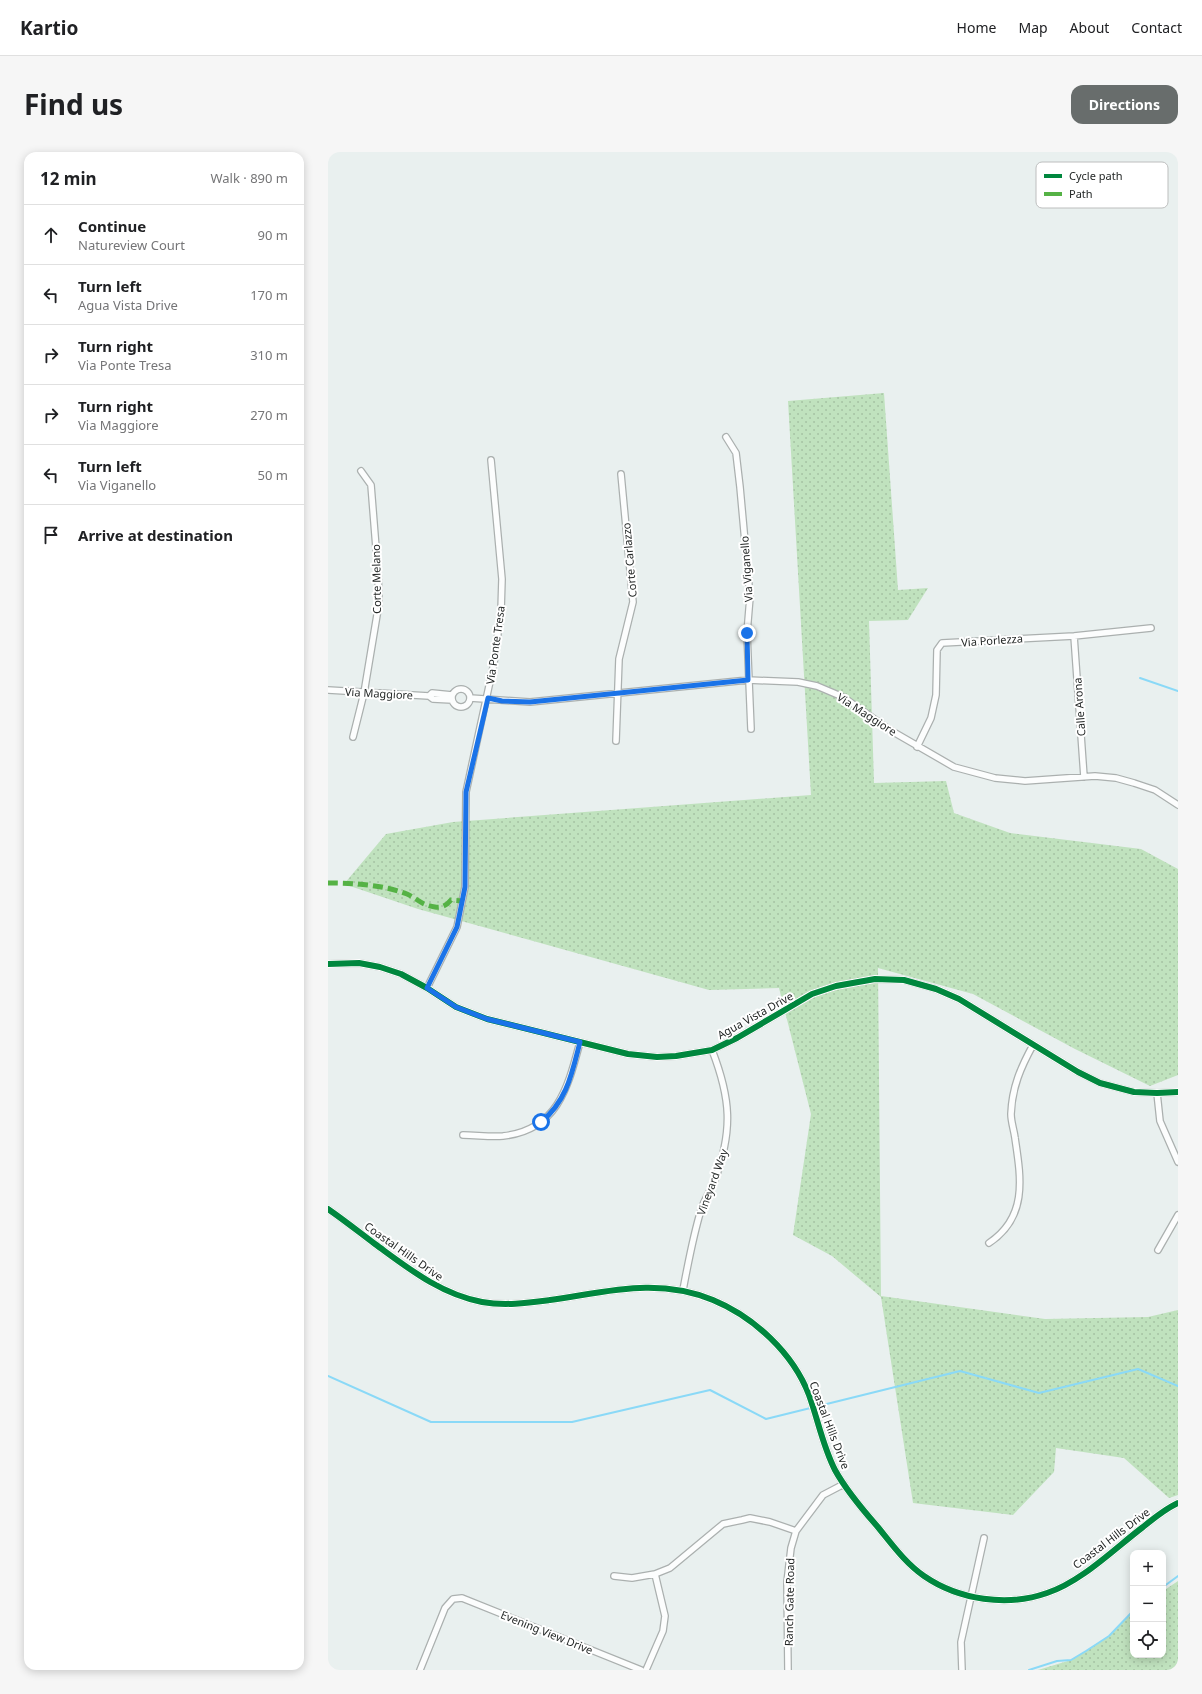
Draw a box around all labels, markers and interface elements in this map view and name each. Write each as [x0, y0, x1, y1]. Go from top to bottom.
text: Kartio [20, 15, 78, 41]
text: Home [957, 18, 996, 37]
text: Map [1018, 18, 1048, 37]
text: About [1070, 18, 1109, 37]
text: Contact [1131, 18, 1182, 37]
text: Find us [24, 85, 123, 123]
button: Directions [1071, 85, 1178, 124]
legend [1036, 162, 1168, 208]
text: 12 min [40, 167, 97, 190]
text: Cycle path [1069, 168, 1122, 183]
text: Walk · 890 m [210, 169, 288, 187]
text: Path [1069, 186, 1093, 201]
text: Continue [78, 216, 146, 236]
icon: ahead [40, 224, 62, 246]
text: 90 m [258, 226, 288, 244]
text: Natureview Court [78, 236, 185, 254]
text: Turn left [78, 276, 142, 296]
icon: left [40, 284, 62, 306]
text: 170 m [250, 286, 288, 304]
text: Agua Vista Drive [78, 296, 178, 314]
text: Turn right [78, 336, 153, 356]
icon: right [40, 344, 62, 366]
text: 310 m [250, 346, 288, 364]
text: Via Ponte Tresa [78, 356, 172, 374]
text: Turn right [78, 396, 153, 416]
icon: right [40, 404, 62, 426]
text: 270 m [250, 406, 288, 424]
text: Via Maggiore [78, 416, 159, 434]
text: Turn left [78, 456, 142, 476]
icon: left [40, 464, 62, 486]
text: 50 m [258, 466, 288, 484]
text: Via Viganello [78, 476, 156, 494]
street label: Corte Carlazzo [618, 522, 640, 598]
icon: arrive [40, 524, 62, 546]
text: Arrive at destination [78, 525, 233, 545]
street label: Via Viganello [736, 535, 756, 603]
street label: Corte Melano [368, 544, 384, 614]
street label: Via Ponte Tresa [482, 605, 508, 685]
route end [738, 624, 756, 642]
street label: Via Porlezza [961, 630, 1023, 650]
street label: Calle Arona [1069, 677, 1089, 737]
street label: Via Maggiore [345, 684, 413, 702]
street label: Via Maggiore [834, 689, 900, 739]
street label: Agua Vista Drive [714, 988, 796, 1042]
route start [532, 1113, 550, 1131]
street label: Vineyard Way [693, 1146, 731, 1217]
street label: Coastal Hills Drive [362, 1218, 446, 1284]
street label: Coastal Hills Drive [806, 1379, 854, 1471]
street label: Coastal Hills Drive [1069, 1504, 1153, 1572]
map controls [1130, 1550, 1166, 1658]
button: + [1130, 1550, 1166, 1586]
street label: Ranch Gate Road [781, 1558, 797, 1646]
button: − [1130, 1586, 1166, 1622]
street label: Evening View Drive [499, 1607, 595, 1657]
button: locate [1130, 1622, 1166, 1658]

